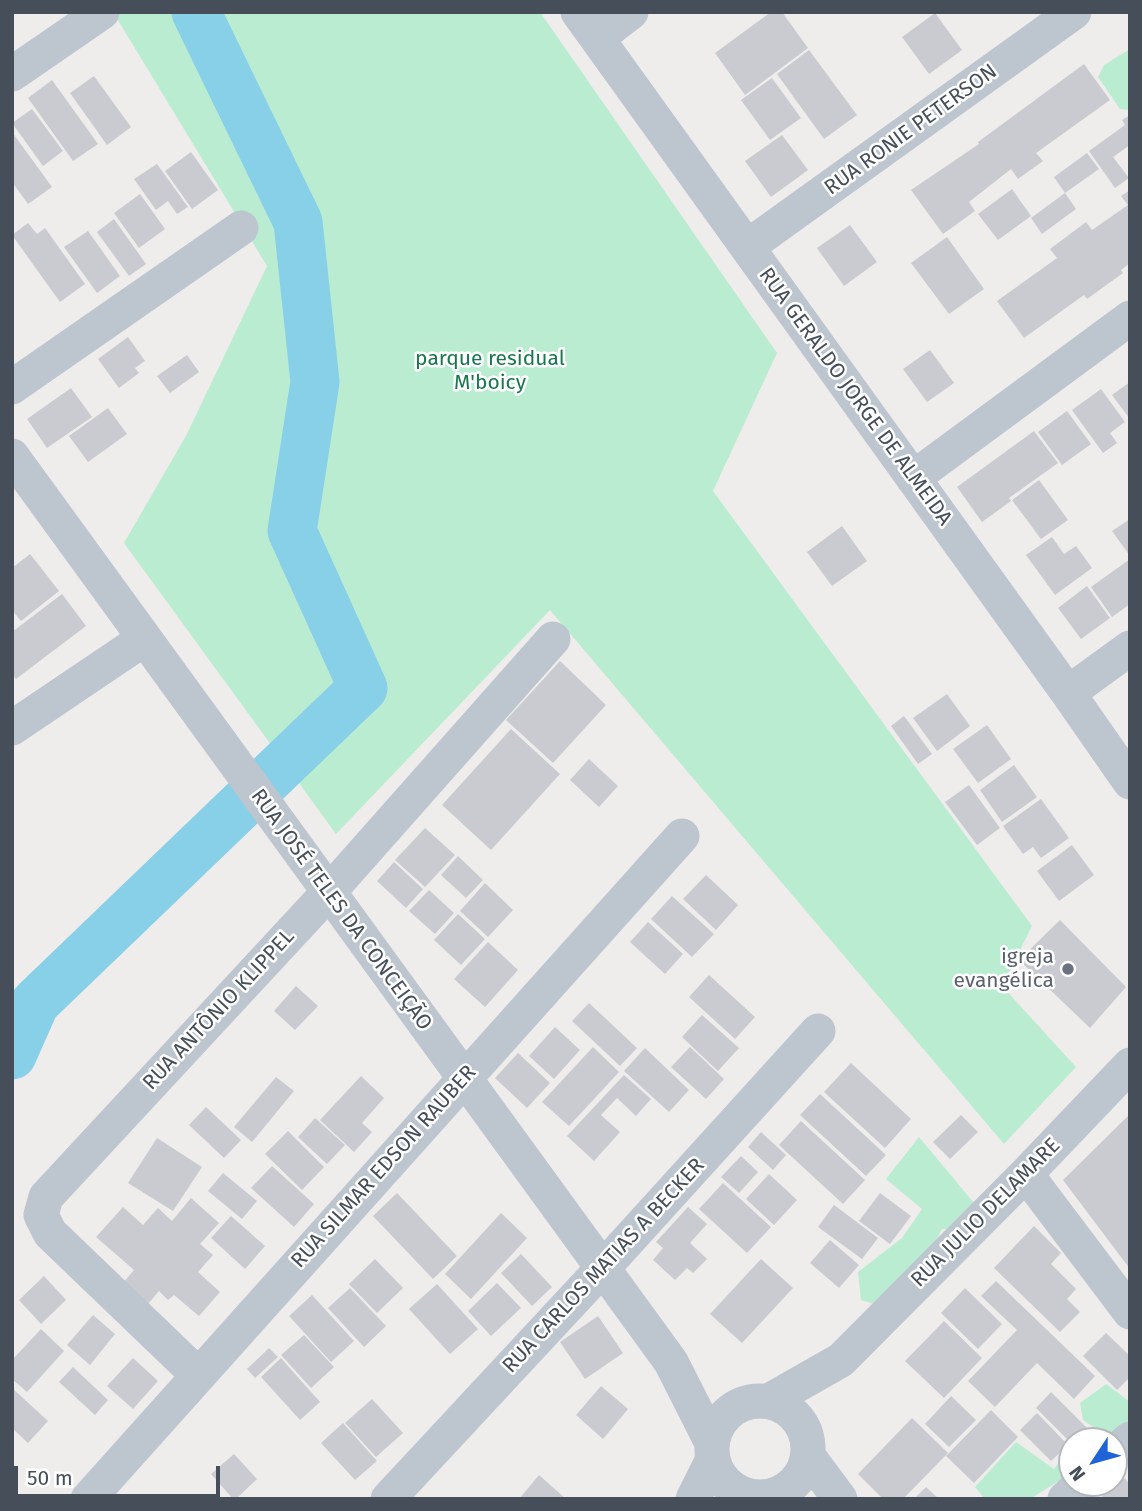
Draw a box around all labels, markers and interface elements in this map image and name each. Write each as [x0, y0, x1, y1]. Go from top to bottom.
street label: RUA RONIE PETERSON [820, 59, 1002, 201]
street label: RUA GERALDO JORGE DE ALMEIDA [753, 263, 957, 531]
park label: parque residual M'boicy [415, 346, 565, 396]
street label: RUA JOSÉ TELES DA CONCEIÇÃO [245, 784, 437, 1036]
street label: RUA ANTÔNIO KLIPPEL [138, 924, 300, 1096]
place label: igreja evangélica [954, 944, 1054, 994]
marker: igreja evangélica [1060, 961, 1076, 977]
street label: RUA SILMAR EDSON RAUBER [286, 1060, 482, 1274]
street label: RUA JULIO DELAMARE [906, 1133, 1066, 1293]
street label: RUA CARLOS MATIAS A BECKER [498, 1153, 710, 1379]
north arrow [1058, 1427, 1128, 1497]
scale bar [18, 1452, 224, 1496]
text: N [1064, 1462, 1090, 1485]
text: 50 m [27, 1465, 73, 1491]

